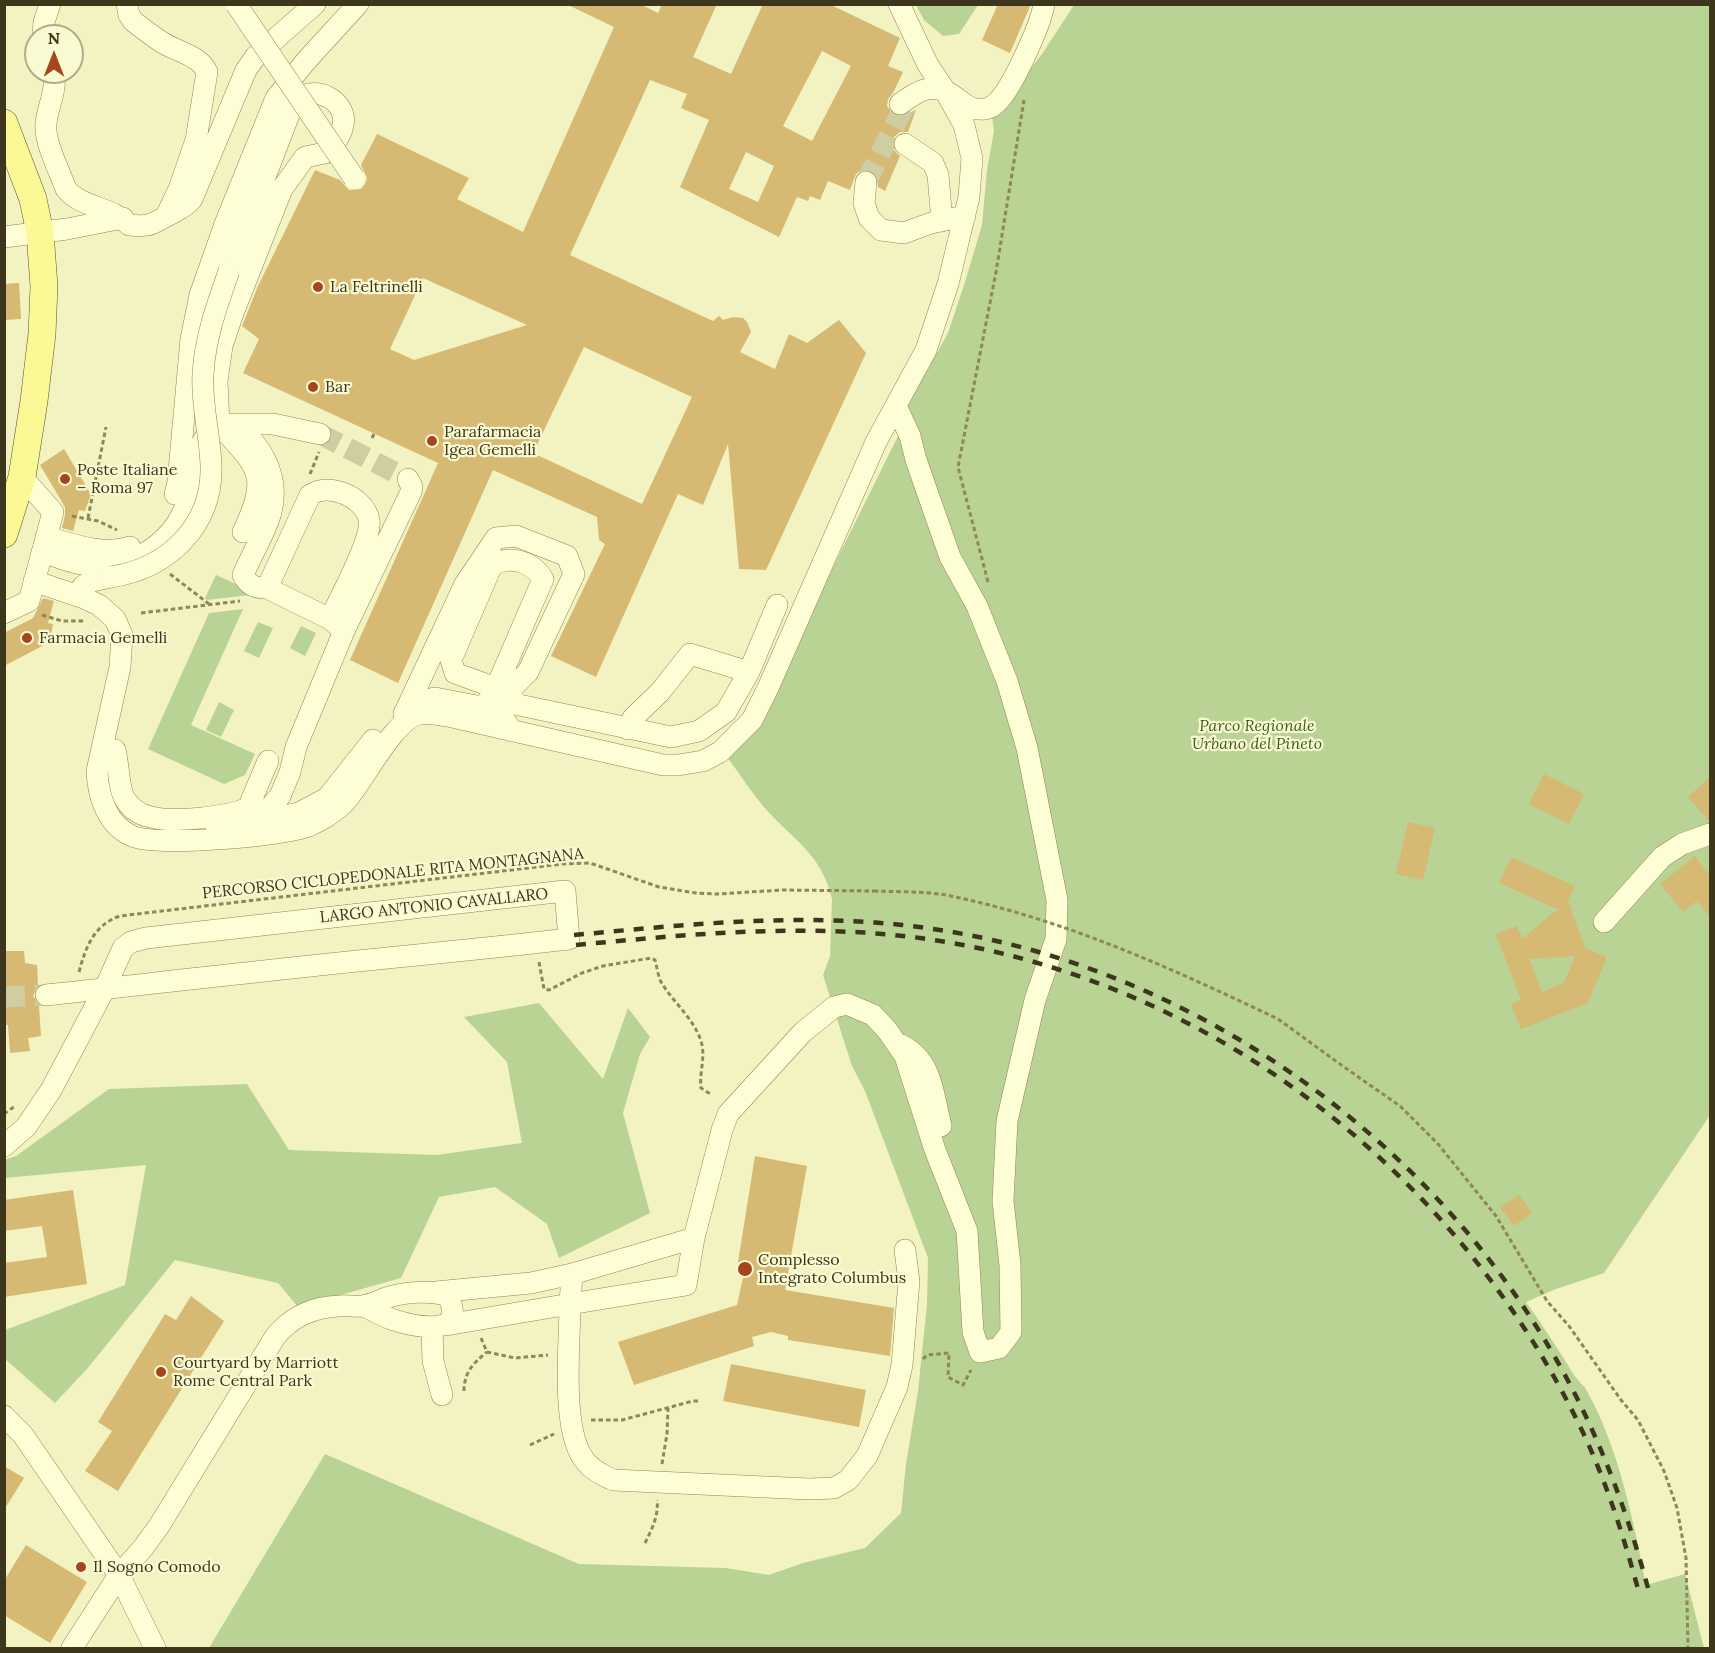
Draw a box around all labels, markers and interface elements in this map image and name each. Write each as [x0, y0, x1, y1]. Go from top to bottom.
north arrow [24, 24, 84, 84]
text: N [48, 28, 60, 48]
place label: La Feltrinelli [330, 277, 423, 297]
marker: La Feltrinelli [311, 280, 325, 294]
place label: Bar [325, 377, 350, 397]
marker: Bar [306, 380, 320, 394]
place label: Parafarmacia Igea Gemelli [444, 422, 541, 460]
marker: Parafarmacia Igea Gemelli [425, 434, 439, 448]
place label: Poste Italiane – Roma 97 [77, 460, 177, 498]
marker: Poste Italiane – Roma 97 [58, 472, 72, 486]
place label: Farmacia Gemelli [39, 628, 167, 648]
marker: Farmacia Gemelli [20, 631, 34, 645]
park label: Parco Regionale Urbano del Pineto [1192, 716, 1322, 754]
street label: PERCORSO CICLOPEDONALE RITA MONTAGNANA [201, 844, 585, 904]
street label: LARGO ANTONIO CAVALLARO [319, 884, 549, 928]
place label: Complesso Integrato Columbus [758, 1250, 906, 1288]
marker: Complesso Integrato Columbus [736, 1260, 754, 1278]
place label: Courtyard by Marriott Rome Central Park [173, 1353, 339, 1391]
marker: Courtyard by Marriott Rome Central Park [154, 1365, 168, 1379]
place label: Il Sogno Comodo [93, 1557, 221, 1577]
marker: Il Sogno Comodo [74, 1560, 88, 1574]

